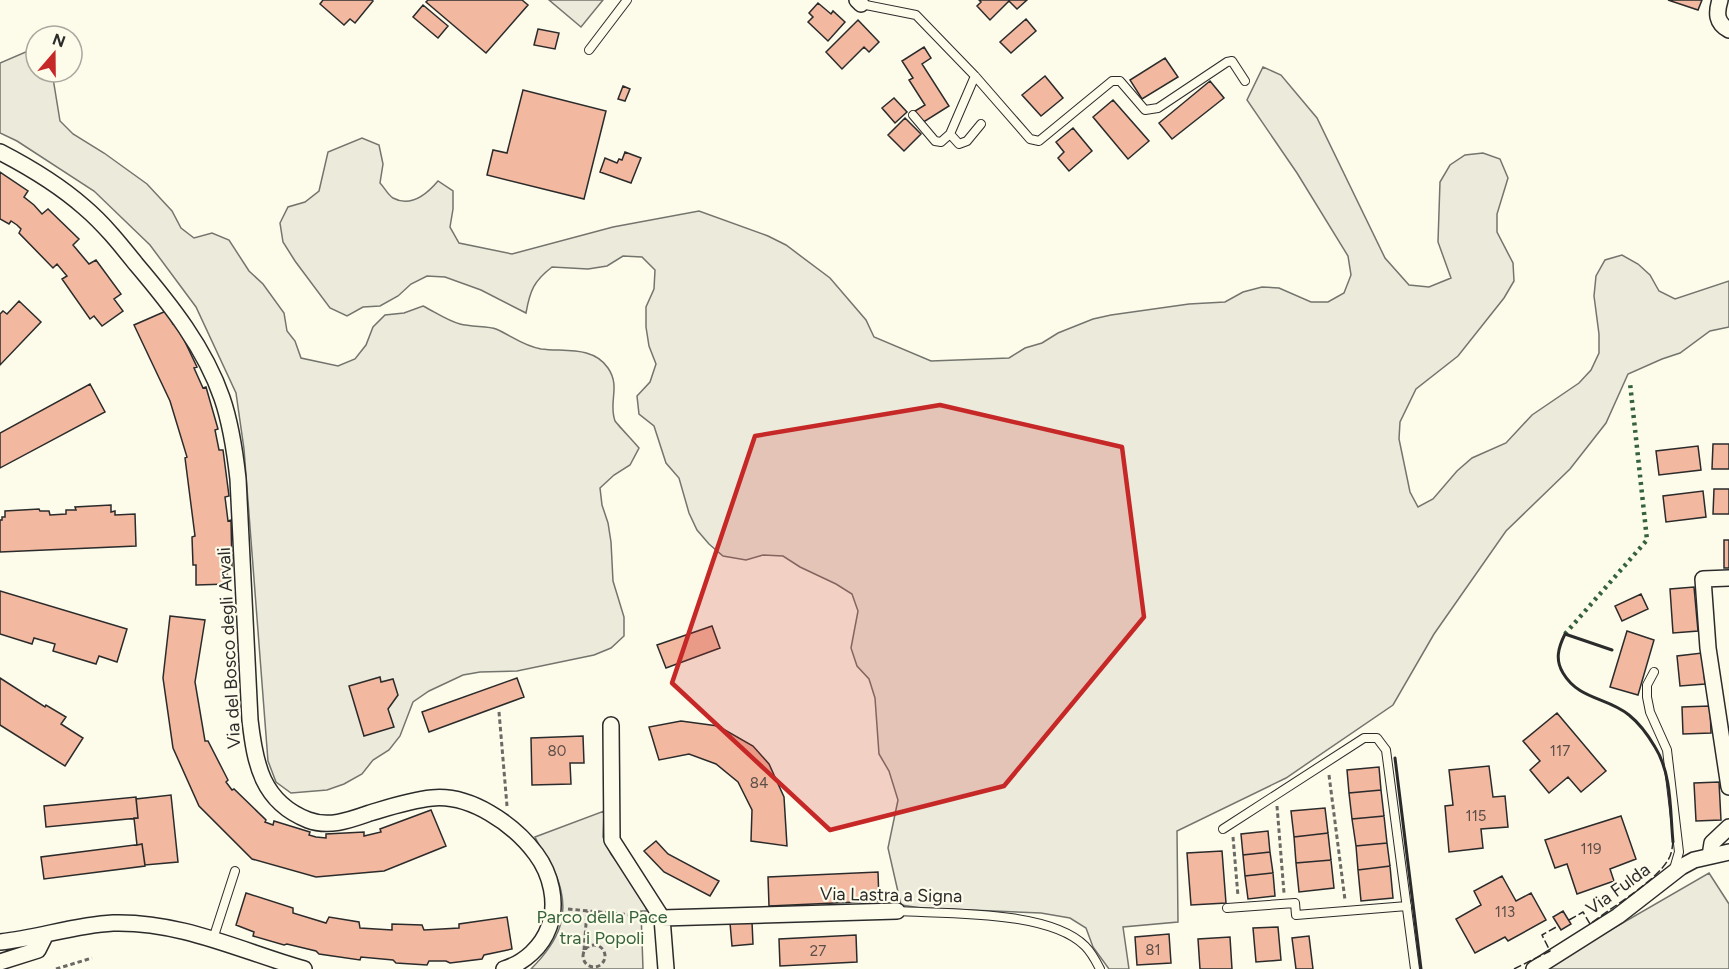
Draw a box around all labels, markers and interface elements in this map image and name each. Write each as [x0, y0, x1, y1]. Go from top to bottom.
north arrow [24, 24, 84, 84]
text: N [50, 29, 68, 51]
street label: Via del Bosco degli Arvali [213, 547, 245, 749]
house number: 80 [548, 742, 566, 760]
house number: 117 [1550, 742, 1570, 760]
house number: 84 [750, 774, 768, 792]
house number: 115 [1465, 807, 1487, 825]
house number: 119 [1581, 840, 1601, 858]
street label: Via Fulda [1582, 858, 1654, 920]
street label: Via Lastra a Signa [820, 883, 962, 907]
house number: 113 [1495, 903, 1515, 921]
park label: Parco della Pace tra i Popoli [536, 906, 668, 949]
house number: 81 [1145, 941, 1161, 959]
house number: 27 [810, 942, 826, 960]

